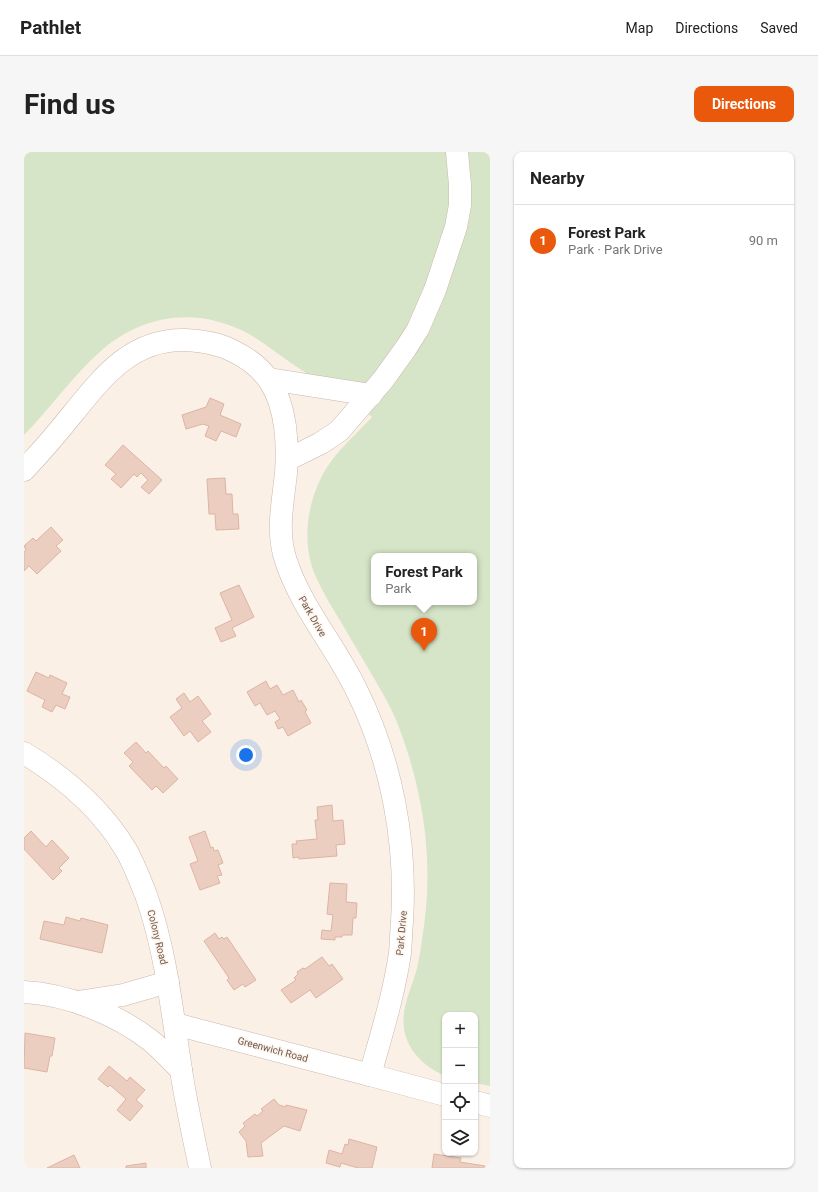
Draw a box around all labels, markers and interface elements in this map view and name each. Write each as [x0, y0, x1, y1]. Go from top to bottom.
text: Pathlet [20, 16, 81, 39]
text: Map [626, 20, 653, 36]
text: Directions [675, 20, 738, 36]
text: Saved [760, 20, 798, 36]
button: Directions [694, 86, 794, 122]
text: Find us [24, 88, 115, 121]
text: Nearby [530, 168, 585, 188]
text: Forest Park [568, 224, 646, 242]
text: 1 [539, 233, 547, 248]
text: 90 m [749, 233, 778, 248]
text: Park · Park Drive [568, 242, 663, 257]
popup [371, 553, 477, 605]
text: Forest Park [385, 563, 463, 581]
text: Park [385, 581, 411, 596]
street label: Park Drive [297, 594, 329, 639]
pin: 1 [411, 618, 437, 651]
your location [236, 745, 256, 765]
street label: Colony Road [145, 909, 170, 966]
street label: Park Drive [394, 910, 409, 956]
map controls [442, 1012, 478, 1156]
button: + [442, 1012, 478, 1048]
street label: Greenwich Road [237, 1035, 309, 1064]
button: − [442, 1048, 478, 1084]
button: locate [442, 1084, 478, 1120]
button: layers [442, 1120, 478, 1156]

